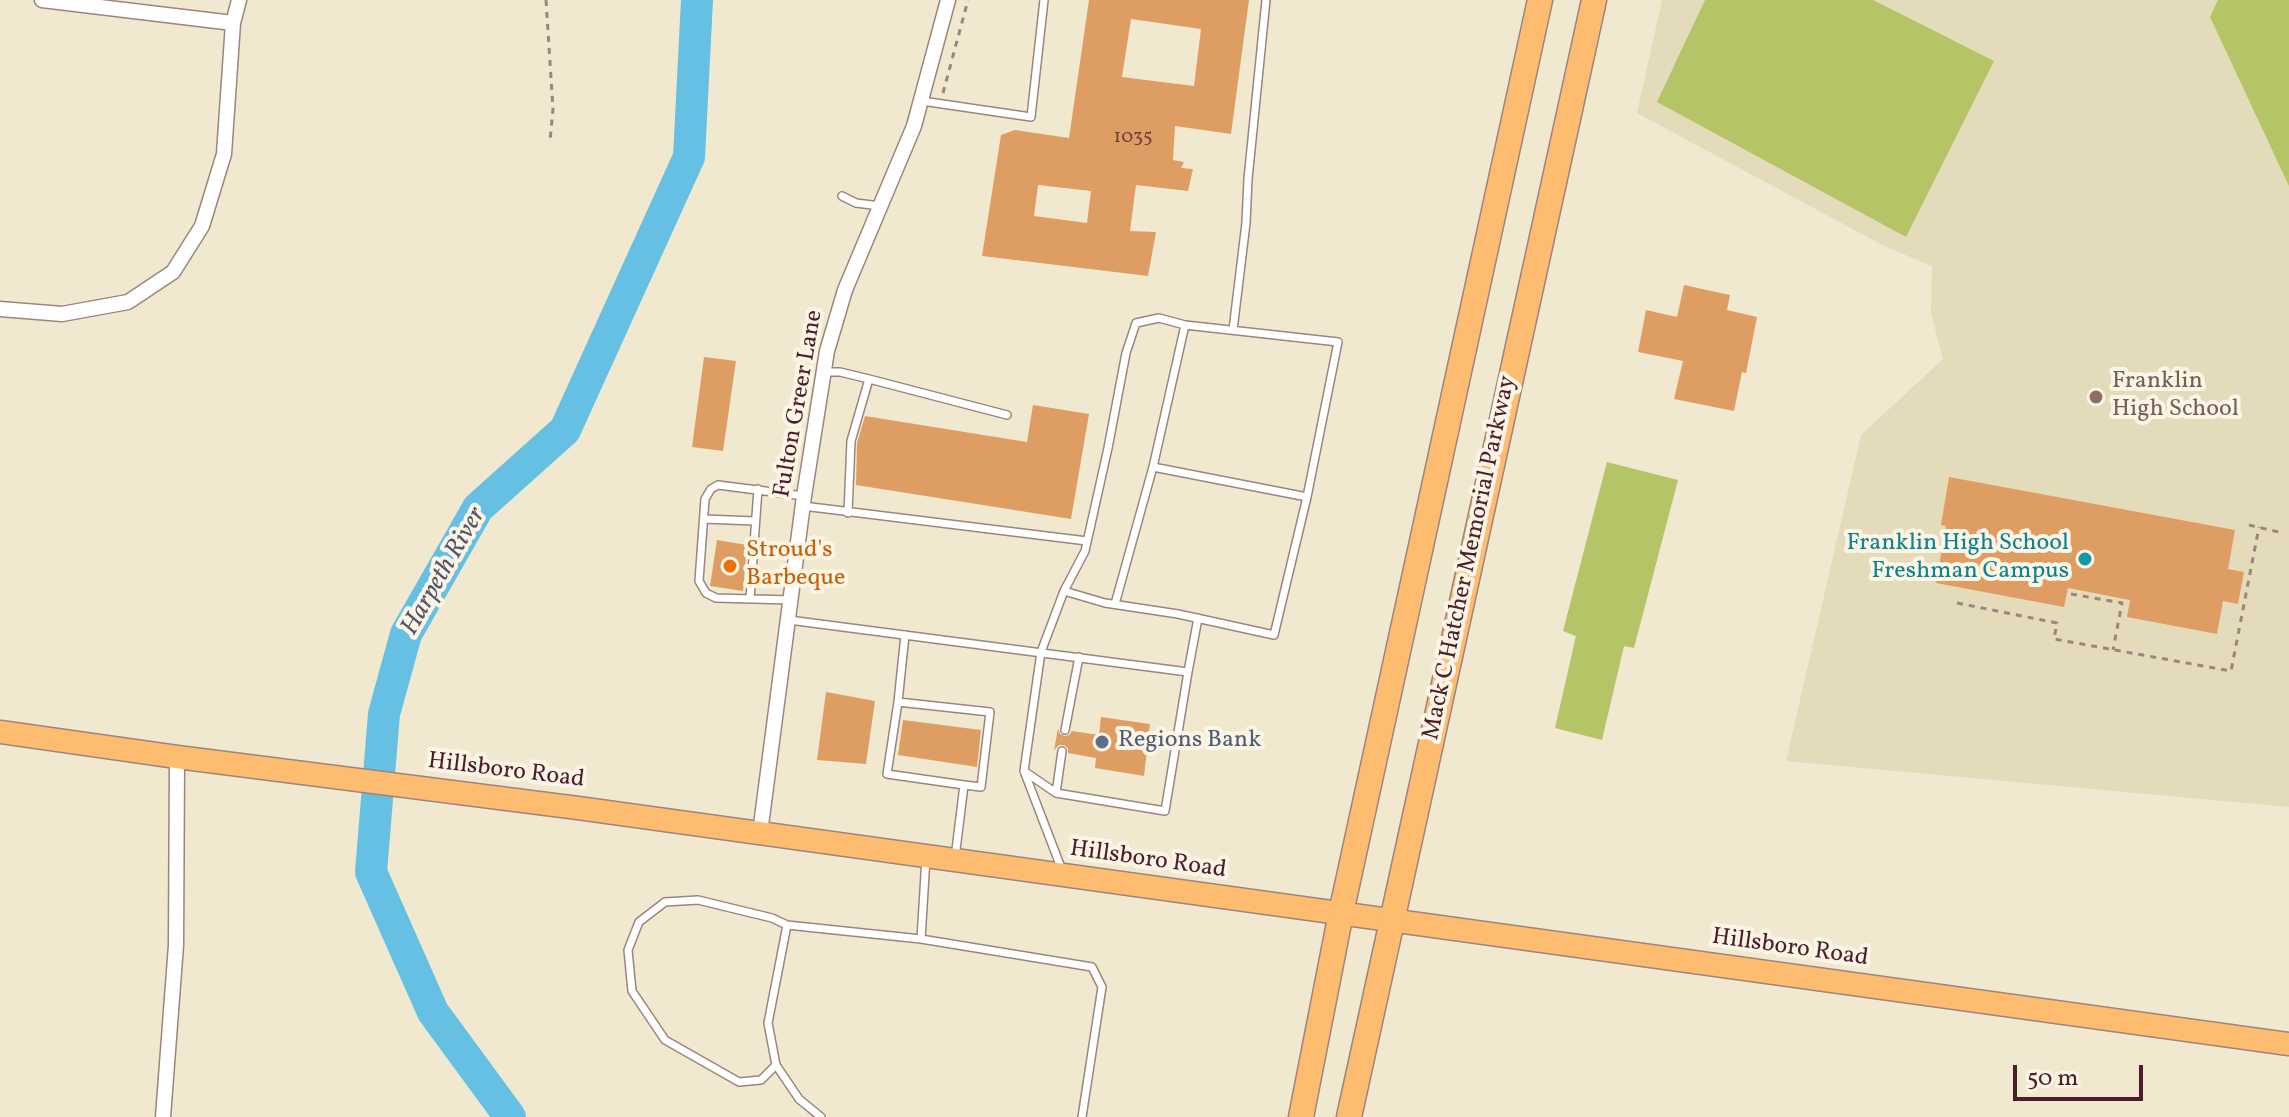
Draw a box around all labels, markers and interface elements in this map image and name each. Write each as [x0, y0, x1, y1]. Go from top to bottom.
house number: 1035 [1113, 126, 1153, 150]
street label: Fulton Greer Lane [769, 308, 831, 500]
place label: Franklin High School [2112, 369, 2239, 425]
street label: Mack C Hatcher Memorial Parkway [1418, 373, 1524, 743]
marker: Franklin High School [2087, 388, 2105, 406]
water label: Harpeth River [396, 502, 494, 642]
place label: Franklin High School Freshman Campus [1846, 531, 2069, 587]
place label: Stroud's Barbeque [746, 538, 845, 594]
marker: Franklin High School Freshman Campus [2076, 550, 2094, 568]
marker: Stroud's Barbeque [721, 557, 739, 575]
place label: Regions Bank [1118, 728, 1261, 756]
marker: Regions Bank [1093, 733, 1111, 751]
street label: Hillsboro Road [426, 748, 586, 796]
street label: Hillsboro Road [1068, 836, 1228, 886]
street label: Hillsboro Road [1710, 924, 1870, 974]
scale bar [2017, 1049, 2147, 1099]
text: 50 m [2027, 1062, 2079, 1096]

